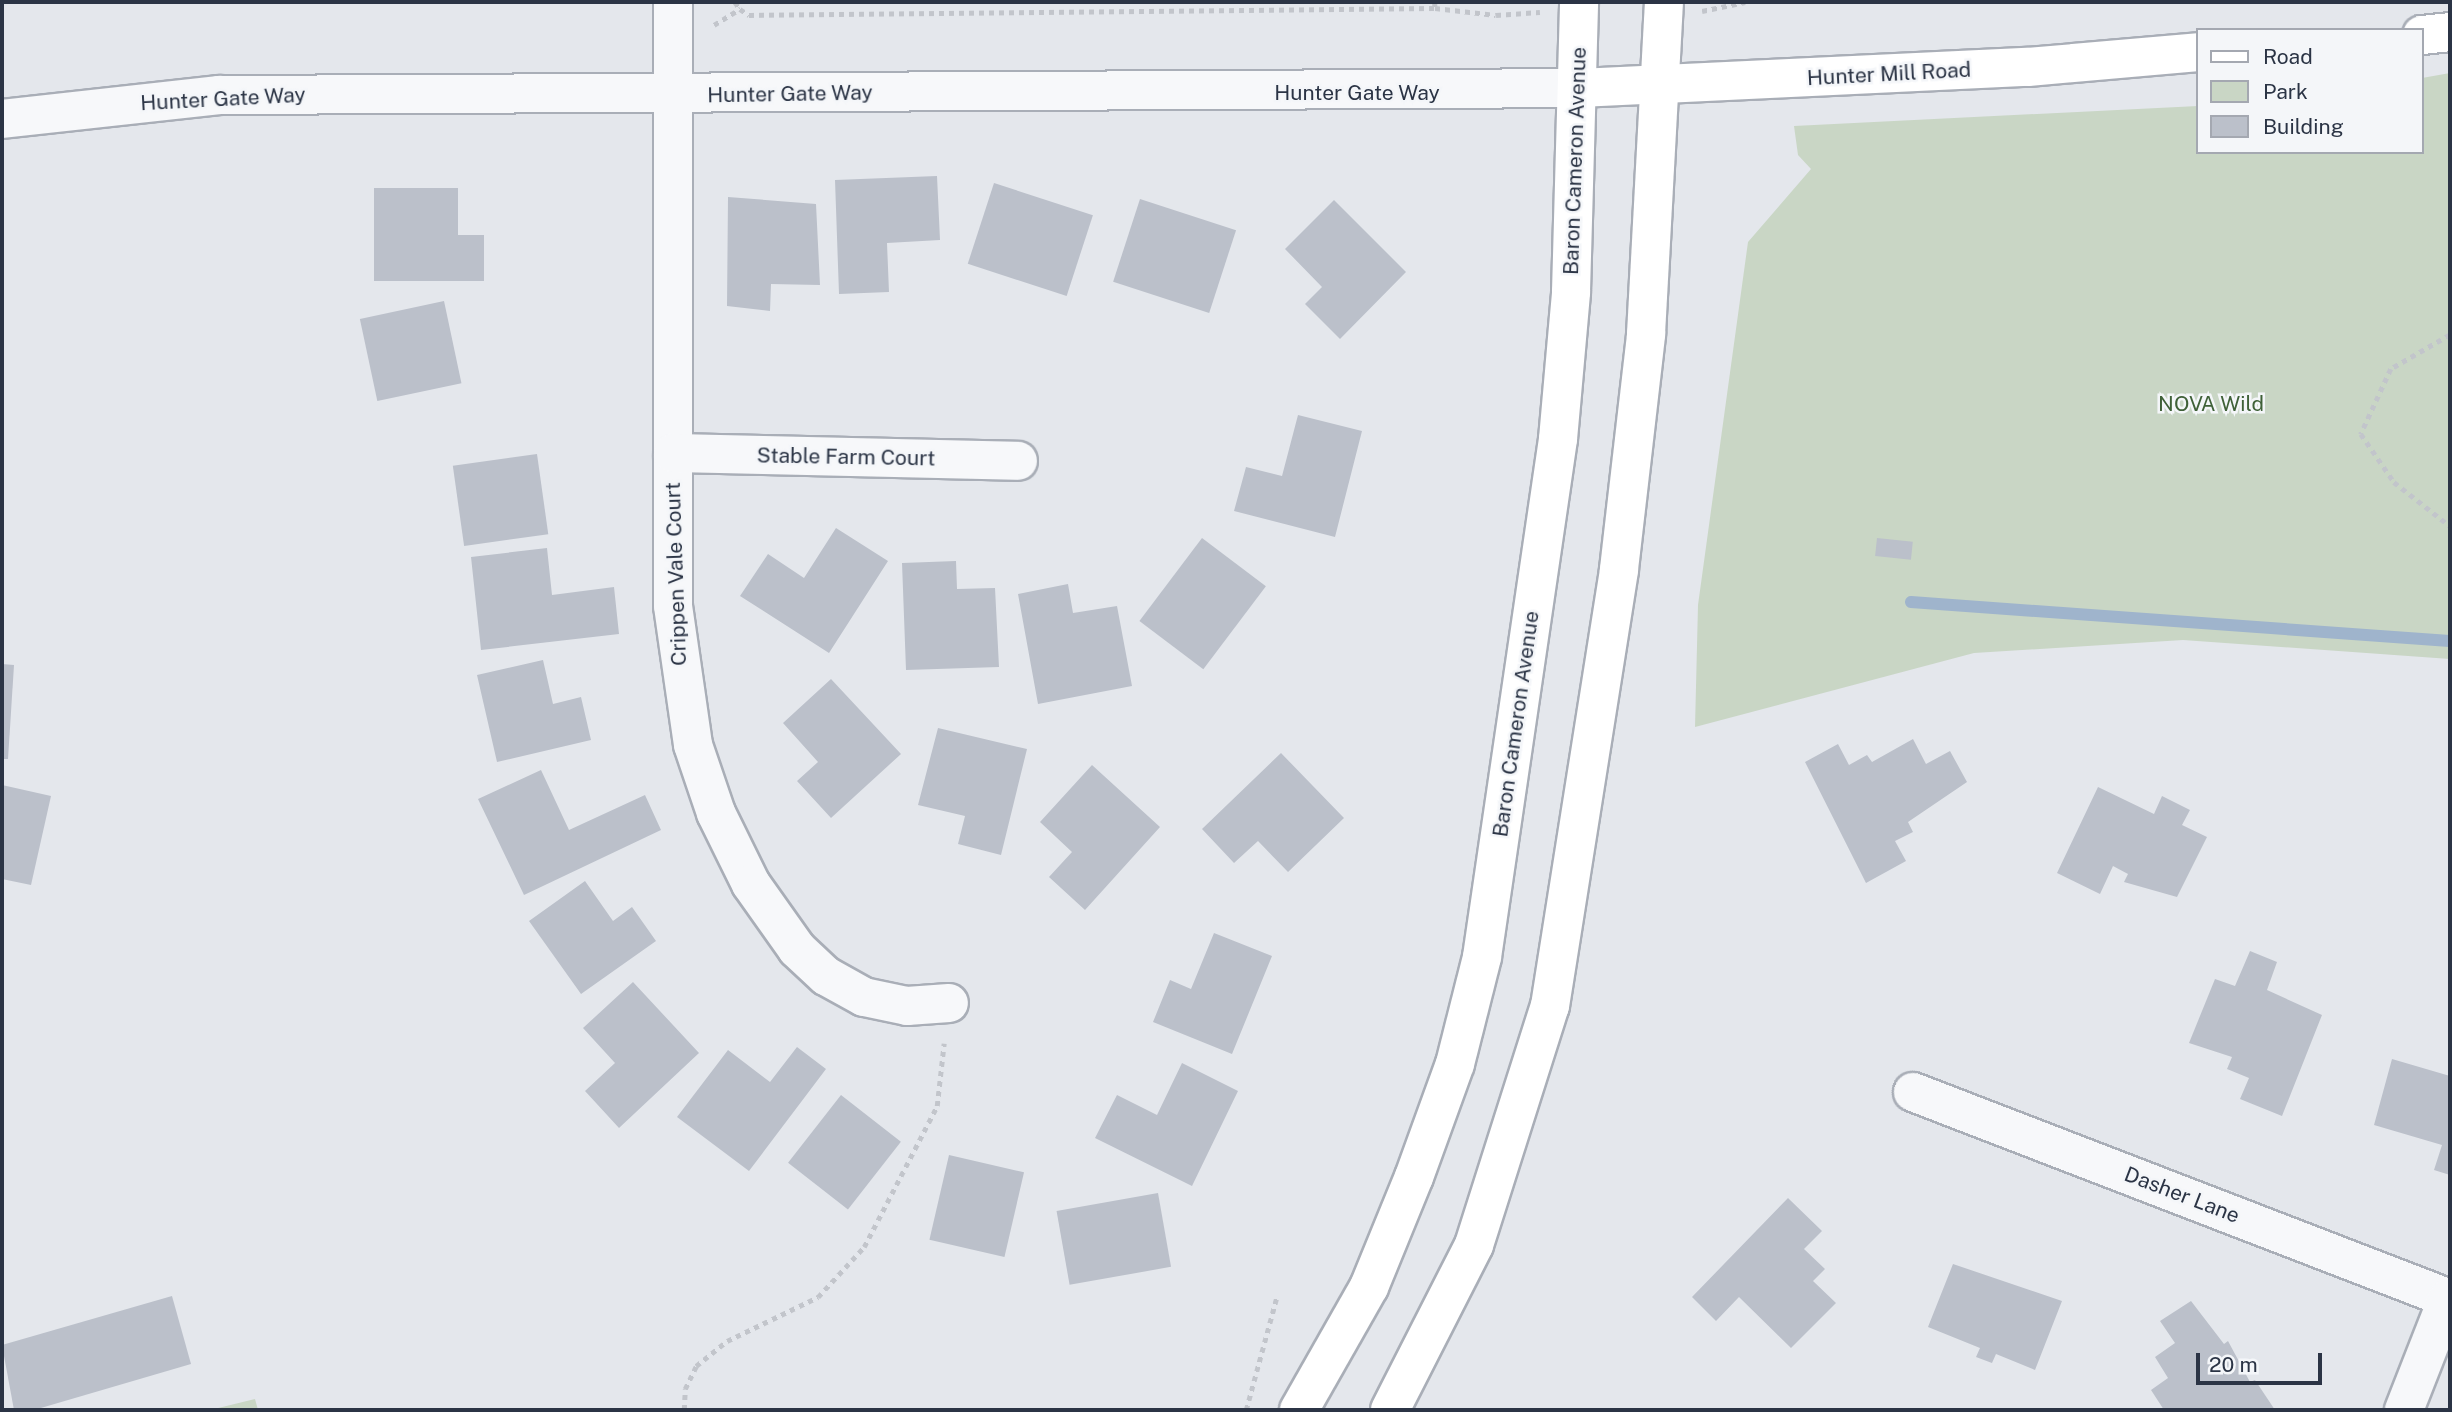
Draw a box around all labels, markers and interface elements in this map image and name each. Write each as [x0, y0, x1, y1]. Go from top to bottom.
legend [2196, 28, 2424, 154]
text: Road [2263, 44, 2313, 69]
street label: Baron Cameron Avenue [1558, 47, 1592, 275]
street label: Hunter Mill Road [1806, 57, 1972, 91]
text: Park [2263, 79, 2308, 104]
street label: Hunter Gate Way [707, 80, 873, 108]
street label: Hunter Gate Way [1274, 80, 1440, 106]
street label: Hunter Gate Way [139, 82, 307, 116]
text: Building [2263, 114, 2344, 139]
park label: NOVA Wild [2158, 391, 2264, 417]
street label: Stable Farm Court [756, 443, 936, 471]
street label: Crippen Vale Court [660, 481, 692, 667]
street label: Baron Cameron Avenue [1488, 609, 1544, 839]
street label: Dasher Lane [2121, 1161, 2243, 1229]
scale bar [2200, 1338, 2326, 1382]
text: 20 m [2209, 1352, 2258, 1377]

